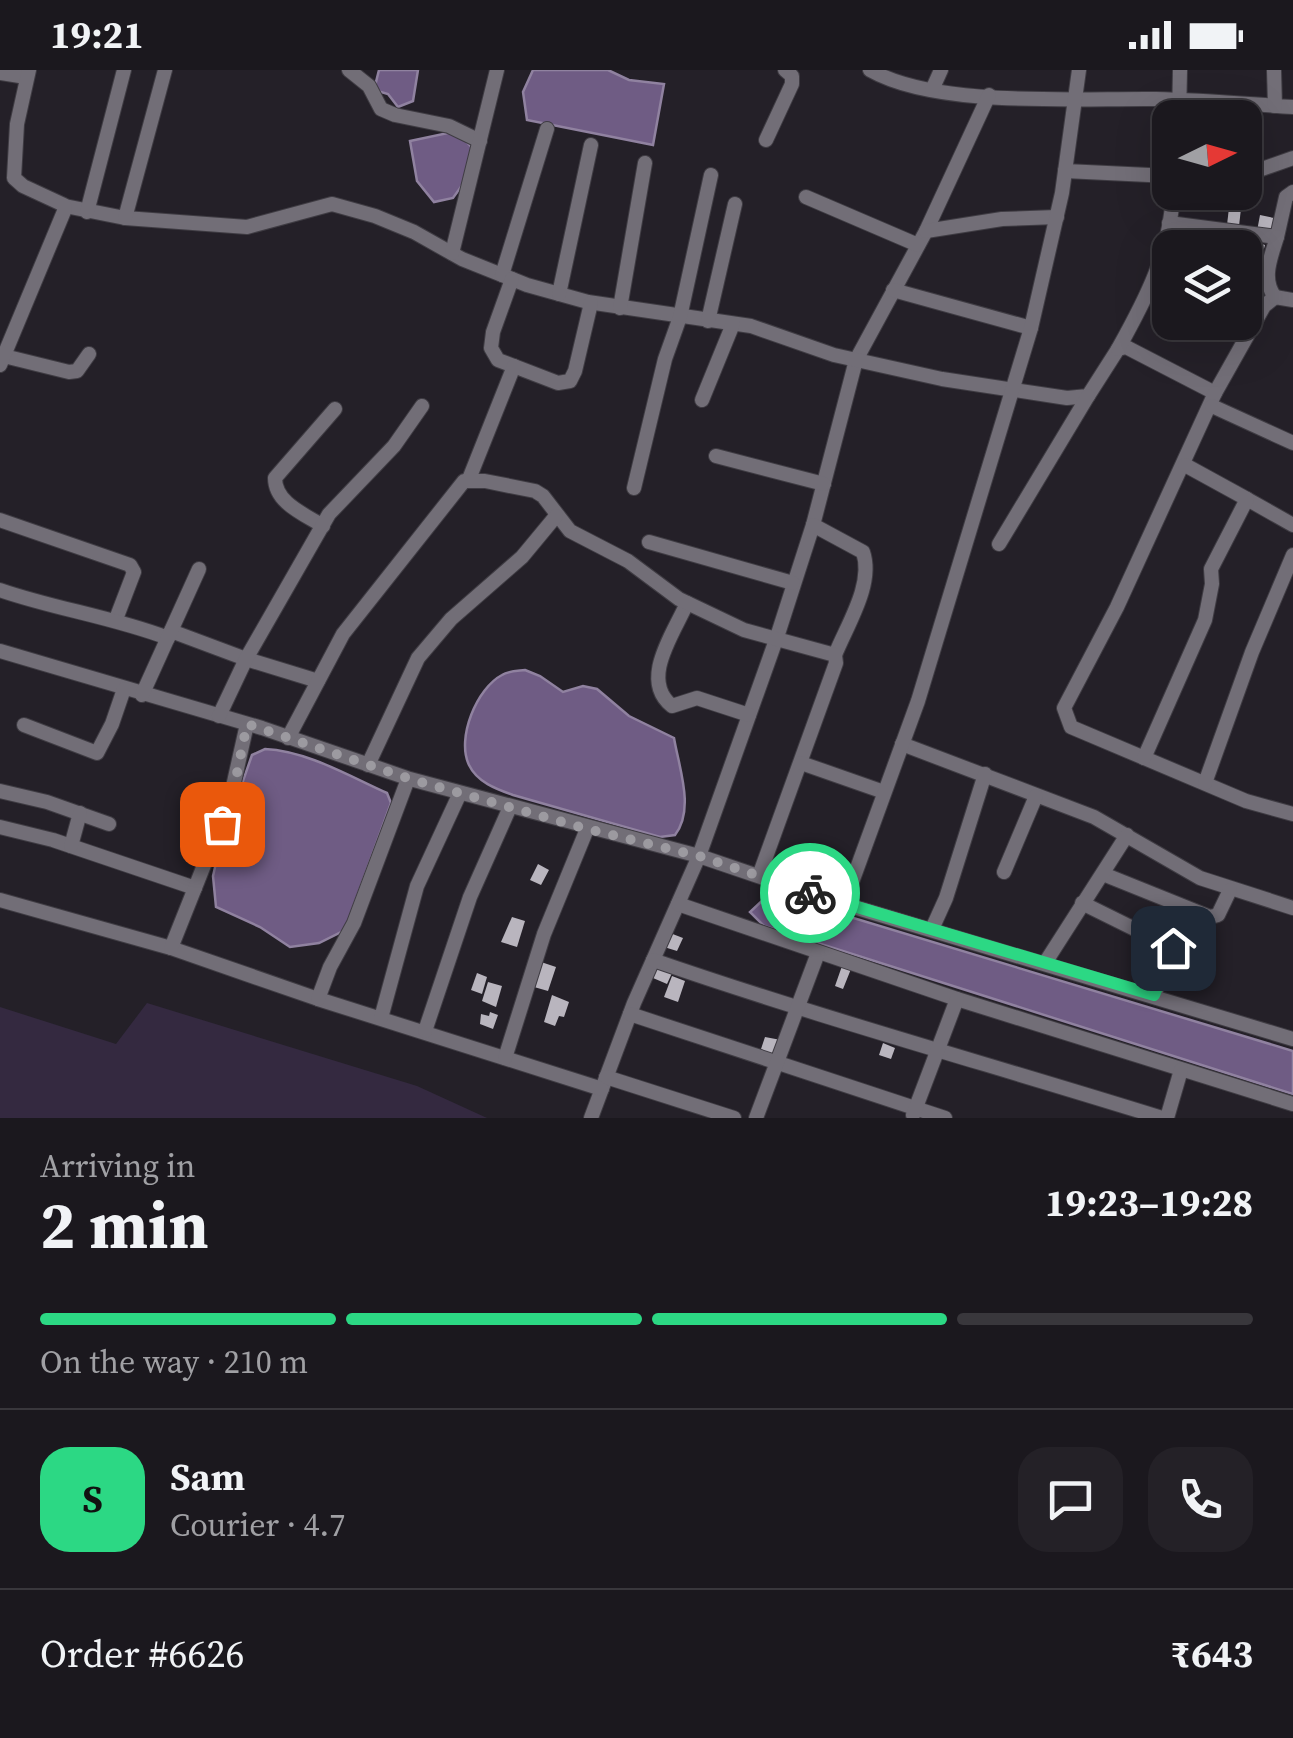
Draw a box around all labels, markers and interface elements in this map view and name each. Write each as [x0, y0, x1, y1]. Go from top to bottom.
text: 19:21 [50, 9, 144, 61]
north arrow [1152, 100, 1262, 210]
map controls [1152, 100, 1262, 340]
button: layers [1152, 230, 1262, 340]
pin [180, 782, 265, 867]
icon: bag [195, 797, 250, 852]
courier [760, 843, 860, 943]
icon: bike [783, 866, 838, 921]
pin [1131, 906, 1216, 991]
icon: home [1146, 921, 1201, 976]
text: Arriving in [40, 1144, 195, 1188]
text: 19:23–19:28 [1045, 1177, 1253, 1229]
text: 2 min [40, 1181, 209, 1270]
text: On the way · 210 m [40, 1340, 308, 1384]
button: chat [1018, 1447, 1123, 1552]
button: phone [1148, 1447, 1253, 1552]
text: Sam [170, 1451, 245, 1503]
text: S [82, 1473, 103, 1525]
text: Courier · 4.7 [170, 1503, 345, 1547]
text: Order #6626 [40, 1628, 244, 1680]
text: ₹643 [1171, 1628, 1253, 1680]

